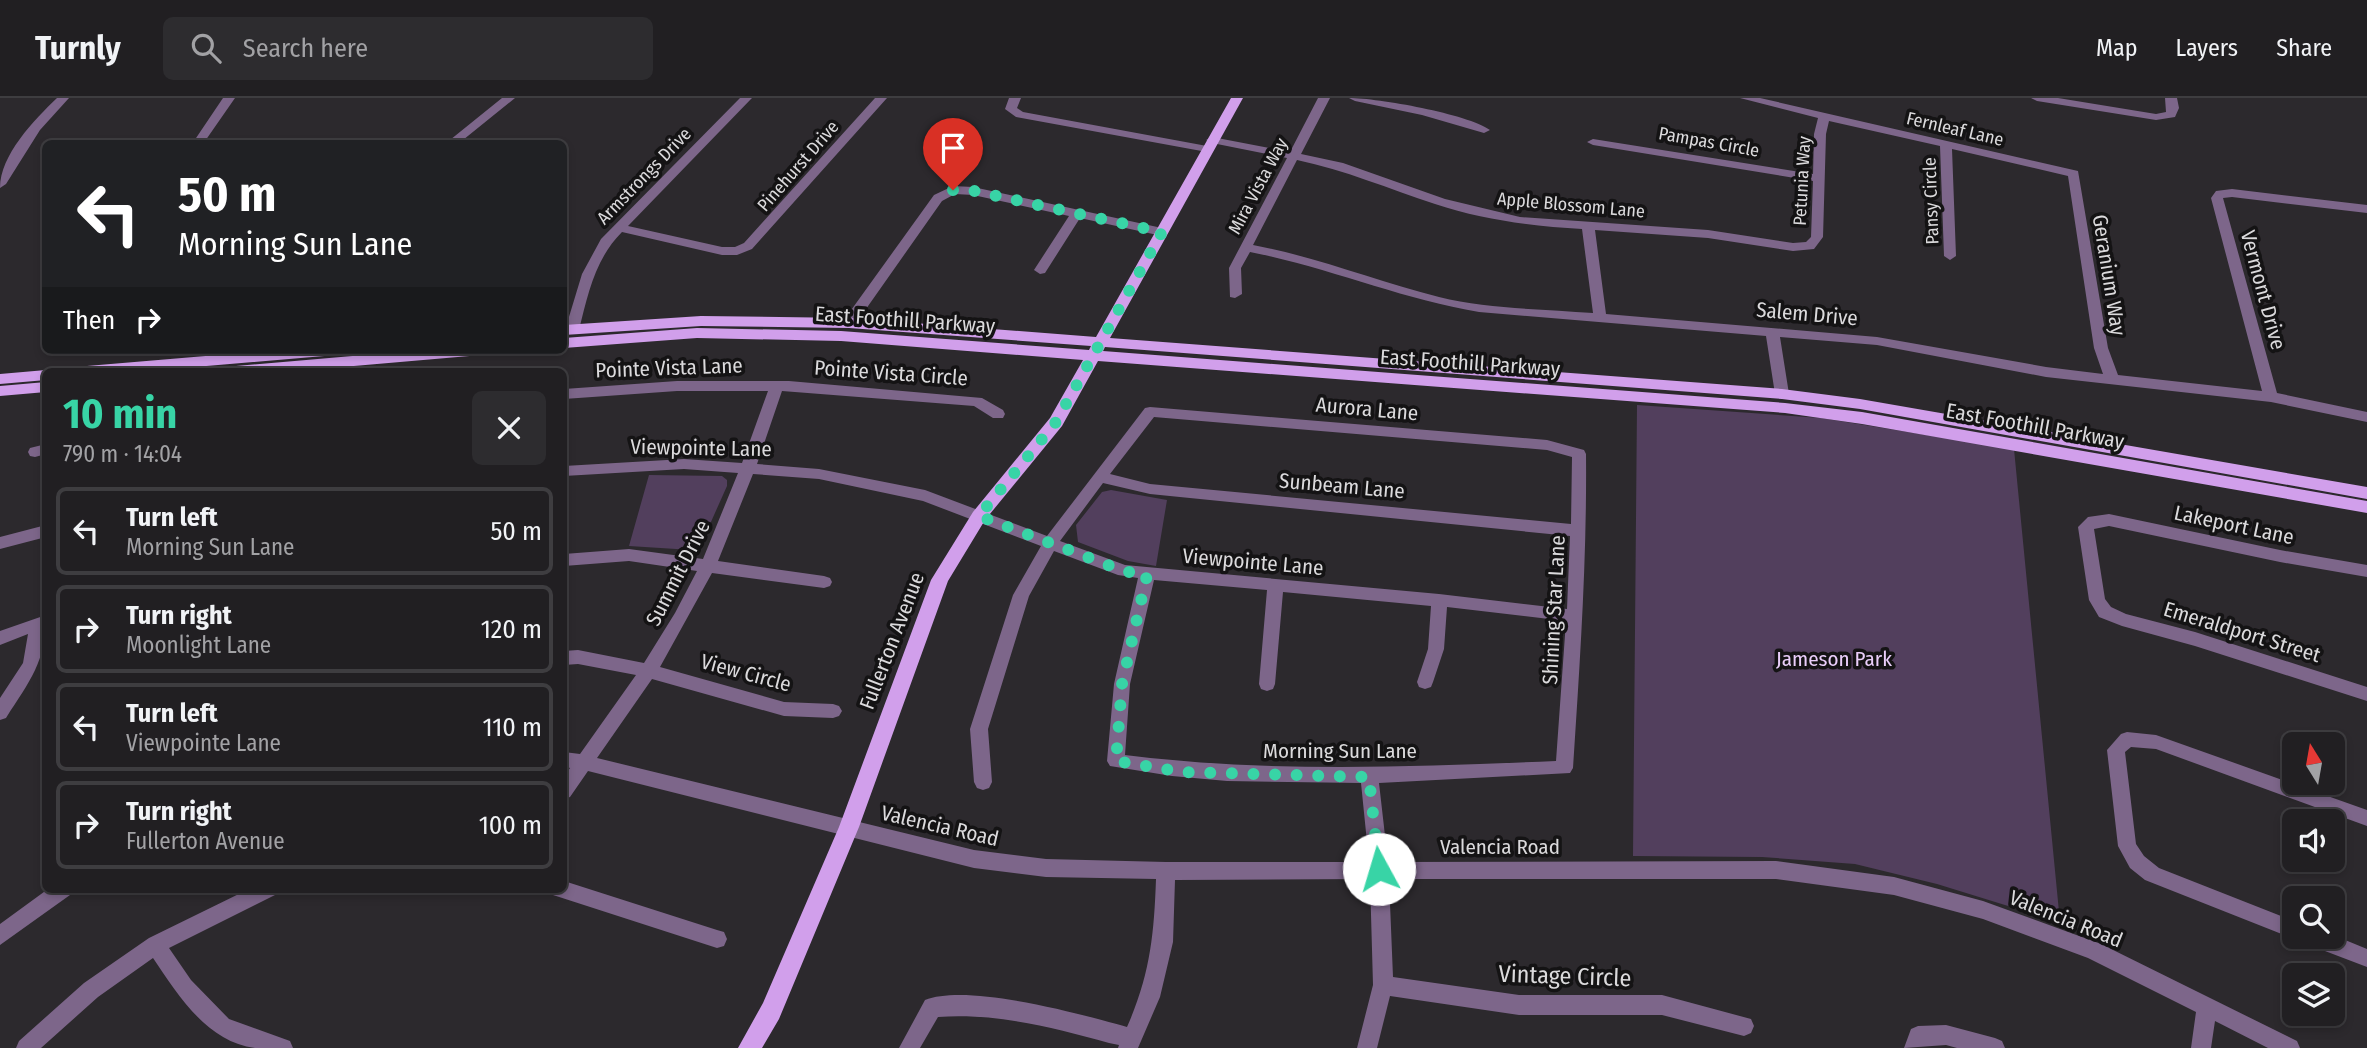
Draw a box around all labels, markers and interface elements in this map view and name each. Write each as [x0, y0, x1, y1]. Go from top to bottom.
search box [163, 17, 653, 80]
text: Turnly [35, 28, 121, 68]
icon: search [187, 29, 225, 67]
text: Search here [243, 33, 368, 64]
text: Map [2096, 34, 2138, 62]
text: Layers [2176, 34, 2238, 62]
text: Share [2276, 34, 2332, 62]
street label: Fernleaf Lane [1904, 107, 2006, 151]
street label: Pinehurst Drive [753, 116, 843, 216]
pin [923, 118, 983, 190]
street label: Pampas Circle [1657, 122, 1761, 162]
street label: Armstrongs Drive [592, 123, 696, 229]
icon: arrive [934, 129, 972, 167]
street label: Mira Vista Way [1223, 134, 1293, 238]
street label: Petunia Way [1789, 136, 1815, 226]
street label: Pansy Circle [1918, 157, 1944, 245]
text: 50 m [178, 165, 276, 224]
icon: left [63, 168, 154, 259]
street label: Apple Blossom Lane [1496, 188, 1646, 222]
street label: Geranium Way [2087, 213, 2131, 338]
text: Morning Sun Lane [178, 225, 412, 263]
street label: Vermont Drive [2235, 228, 2291, 352]
street label: Salem Drive [1755, 297, 1859, 331]
icon: right [129, 301, 167, 339]
street label: East Foothill Parkway [814, 301, 997, 339]
text: Then [63, 305, 115, 336]
street label: East Foothill Parkway [1379, 344, 1562, 382]
street label: Pointe Vista Lane [595, 352, 743, 384]
street label: Pointe Vista Circle [813, 355, 969, 391]
text: 10 min [63, 389, 177, 439]
button: close [472, 391, 546, 465]
street label: Aurora Lane [1315, 392, 1419, 426]
street label: East Foothill Parkway [1944, 398, 2127, 455]
street label: Viewpointe Lane [630, 434, 772, 462]
text: 790 m · 14:04 [63, 440, 182, 468]
street label: Sunbeam Lane [1278, 468, 1406, 504]
street label: Lakeport Lane [2172, 500, 2296, 550]
text: Turn left [126, 502, 218, 533]
icon: left [67, 512, 105, 550]
text: 50 m [490, 516, 542, 547]
street label: Summit Drive [640, 516, 716, 630]
text: Morning Sun Lane [126, 533, 294, 561]
street label: Shining Star Lane [1537, 535, 1571, 685]
street label: Viewpointe Lane [1181, 543, 1325, 581]
street label: Fullerton Avenue [854, 569, 930, 713]
street label: Emeraldport Street [2160, 596, 2324, 668]
text: Turn right [126, 600, 232, 631]
icon: right [67, 610, 105, 648]
text: 120 m [481, 614, 542, 645]
text: Moonlight Lane [126, 631, 271, 659]
park label: Jameson Park [1776, 646, 1892, 672]
street label: View Circle [698, 648, 794, 698]
text: Turn left [126, 698, 218, 729]
icon: left [67, 708, 105, 746]
text: 110 m [482, 712, 542, 743]
text: Viewpointe Lane [126, 729, 281, 757]
north arrow [2282, 732, 2345, 794]
map controls [2282, 732, 2345, 1026]
street label: Morning Sun Lane [1263, 738, 1417, 764]
text: Turn right [126, 796, 232, 827]
street label: Valencia Road [879, 800, 1001, 852]
icon: right [67, 806, 105, 844]
button: sound [2282, 809, 2345, 872]
text: 100 m [479, 810, 542, 841]
text: Fullerton Avenue [126, 827, 285, 855]
position arrow [1342, 832, 1416, 906]
street label: Valencia Road [1440, 834, 1560, 860]
street label: Valencia Road [2006, 884, 2126, 954]
button: search [2282, 886, 2345, 949]
street label: Vintage Circle [1498, 960, 1632, 992]
button: layers [2282, 963, 2345, 1026]

